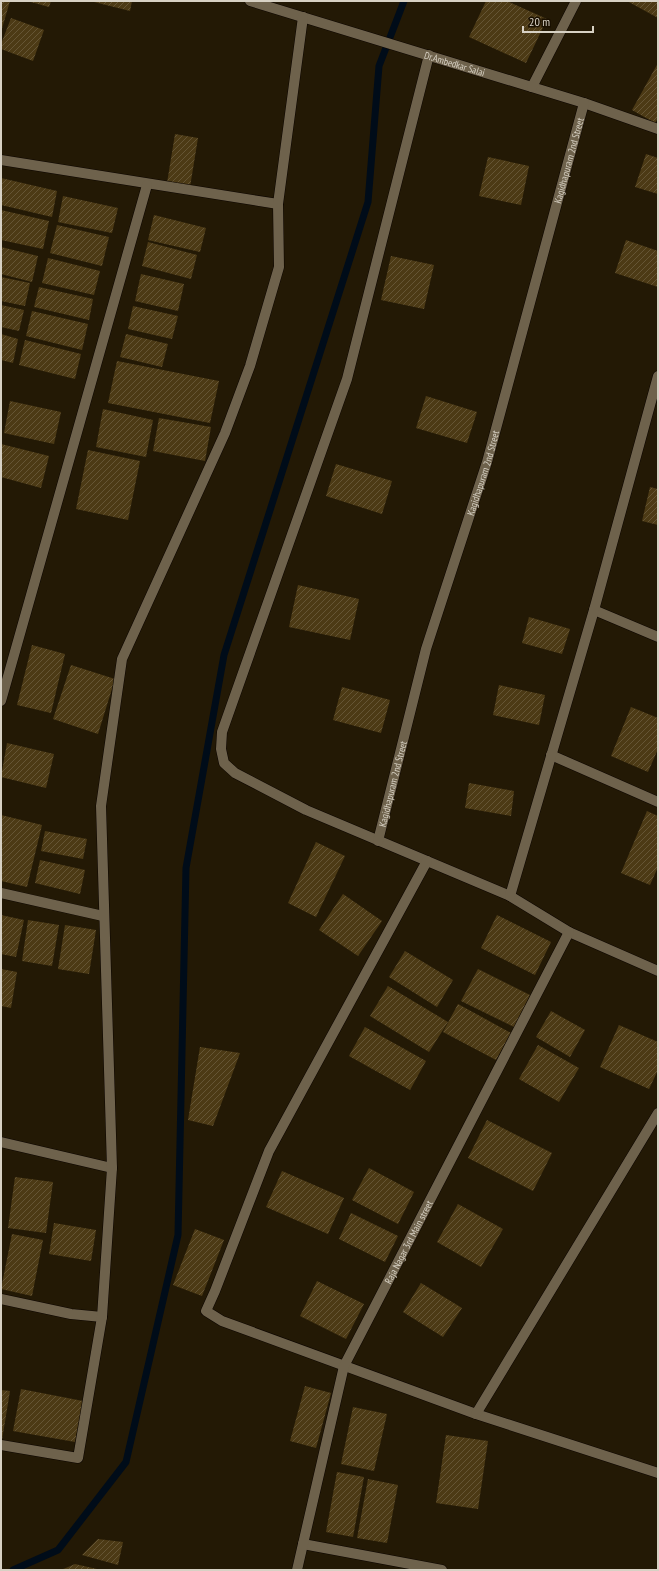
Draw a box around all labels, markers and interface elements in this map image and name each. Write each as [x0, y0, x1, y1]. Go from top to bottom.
scale bar [523, 8, 593, 34]
text: 20 m [529, 14, 550, 29]
street label: Dr.Ambedkar Salai [423, 48, 487, 79]
street label: Kagidhapuram 2nd Street [551, 116, 586, 205]
street label: Kagidhapuram 2nd Street [464, 429, 502, 517]
street label: Kagidhapuram 2nd Street [375, 739, 409, 828]
street label: Raja Nagar 3rd Main street [381, 1198, 435, 1286]

